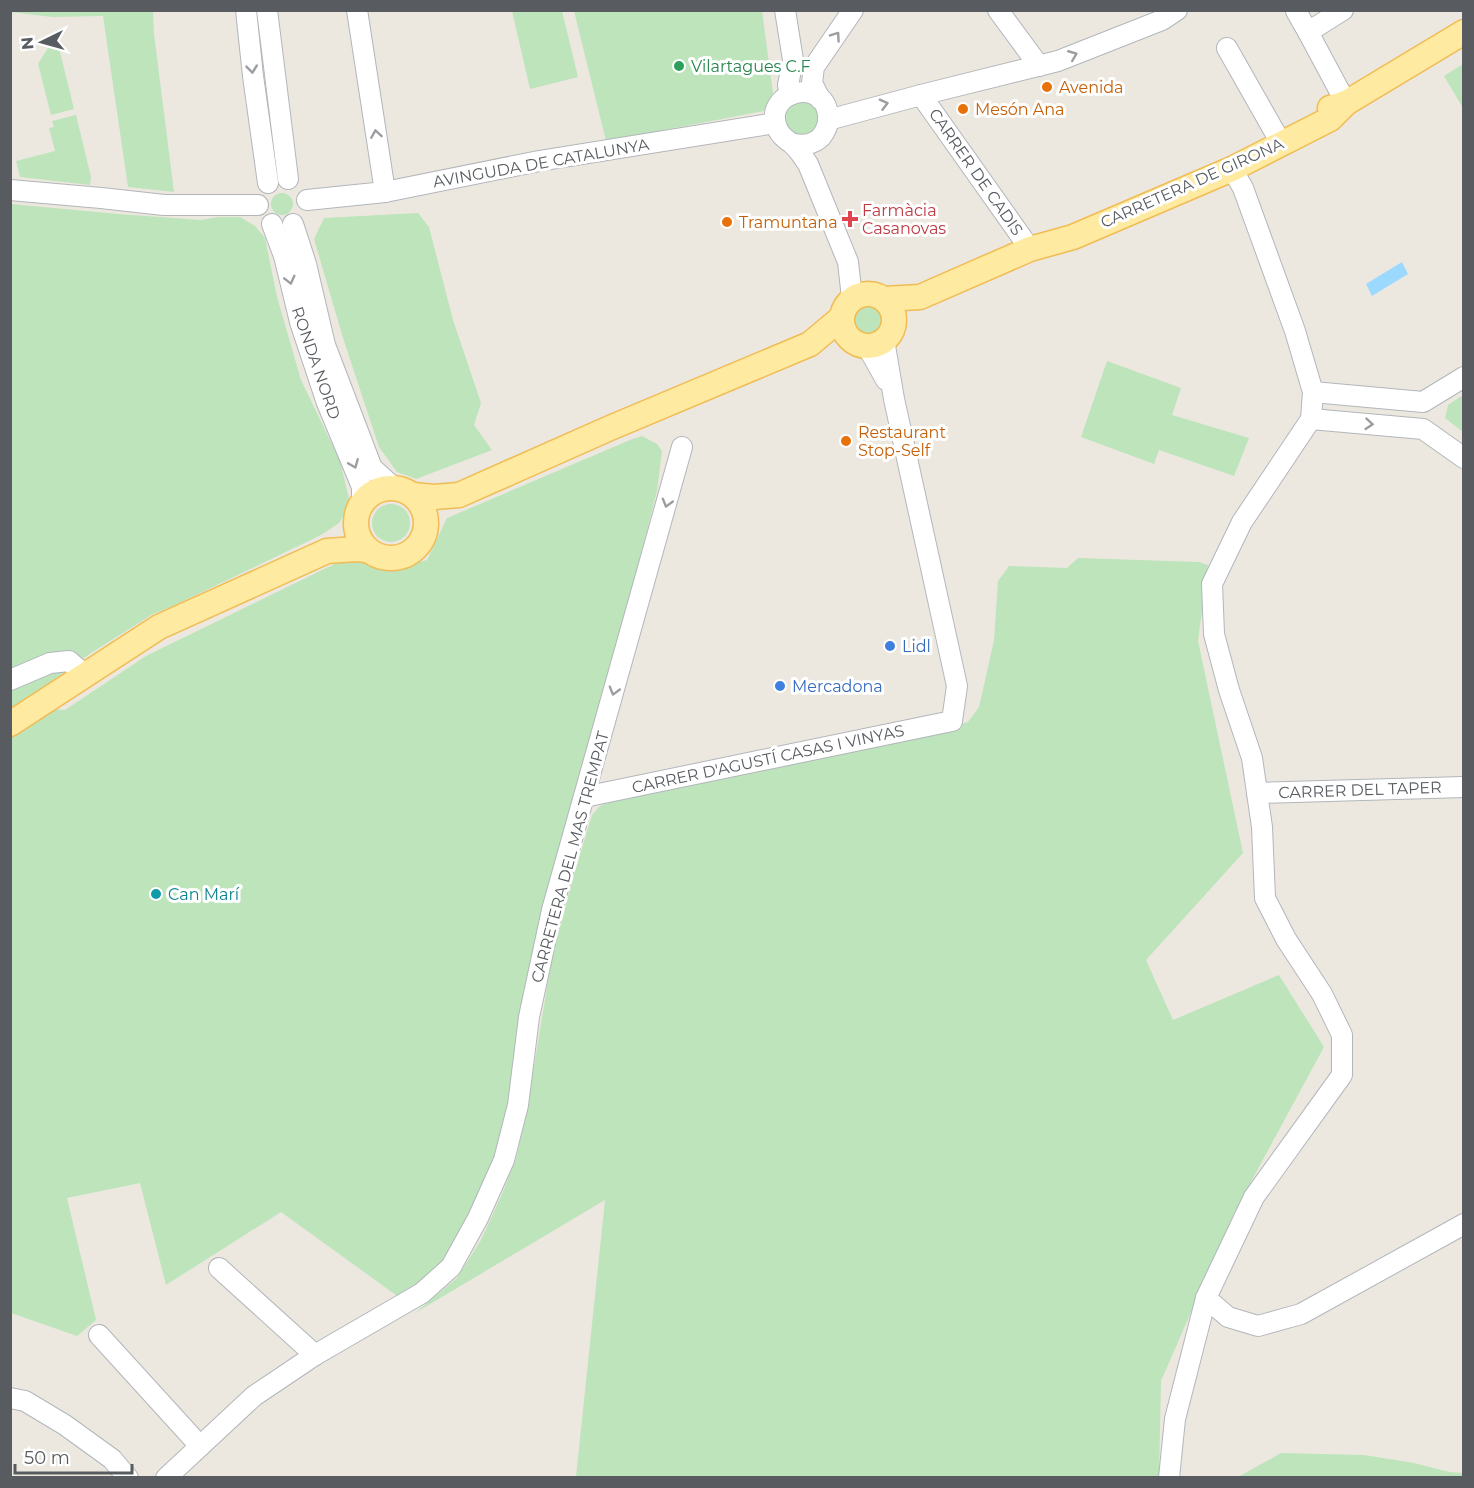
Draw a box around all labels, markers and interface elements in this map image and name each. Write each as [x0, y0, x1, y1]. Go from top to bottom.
north arrow [12, 12, 72, 72]
one-way arrow [829, 31, 840, 42]
text: N [18, 36, 38, 51]
one-way arrow [1067, 50, 1078, 62]
place label: Vilartagues C.F [691, 57, 811, 76]
marker: Vilartagues C.F [672, 59, 686, 73]
one-way arrow [246, 64, 258, 73]
place label: Avenida [1059, 78, 1124, 97]
marker: Avenida [1040, 80, 1054, 94]
one-way arrow [879, 99, 889, 112]
place label: Mesón Ana [975, 100, 1065, 119]
marker: Mesón Ana [956, 102, 970, 116]
street label: CARRER DE CADIS [925, 105, 1027, 239]
one-way arrow [370, 129, 383, 139]
street label: CARRETERA DE GIRONA [1098, 134, 1287, 232]
street label: AVINGUDA DE CATALUNYA [431, 135, 651, 191]
place label: Farmàcia Casanovas [862, 201, 946, 238]
marker: Farmàcia Casanovas [843, 212, 857, 226]
place label: Tramuntana [739, 213, 838, 232]
marker: Tramuntana [720, 215, 734, 229]
one-way arrow [283, 274, 296, 284]
street label: RONDA NORD [288, 304, 344, 422]
one-way arrow [1364, 418, 1373, 431]
place label: Restaurant Stop-Self [858, 423, 946, 460]
marker: Restaurant Stop-Self [839, 434, 853, 448]
one-way arrow [346, 458, 359, 468]
one-way arrow [662, 497, 674, 508]
place label: Lidl [902, 637, 931, 656]
marker: Lidl [883, 639, 897, 653]
place label: Mercadona [792, 677, 883, 696]
marker: Mercadona [773, 679, 787, 693]
one-way arrow [609, 685, 621, 696]
street label: CARRER D'AGUSTÍ CASAS I VINYAS [630, 721, 906, 797]
street label: CARRETERA DEL MAS TREMPAT [527, 728, 613, 985]
street label: CARRER DEL TAPER [1278, 778, 1442, 802]
place label: Can Marí [168, 885, 240, 904]
marker: Can Marí [149, 887, 163, 901]
scale bar [15, 1437, 132, 1475]
text: 50 m [24, 1447, 70, 1469]

